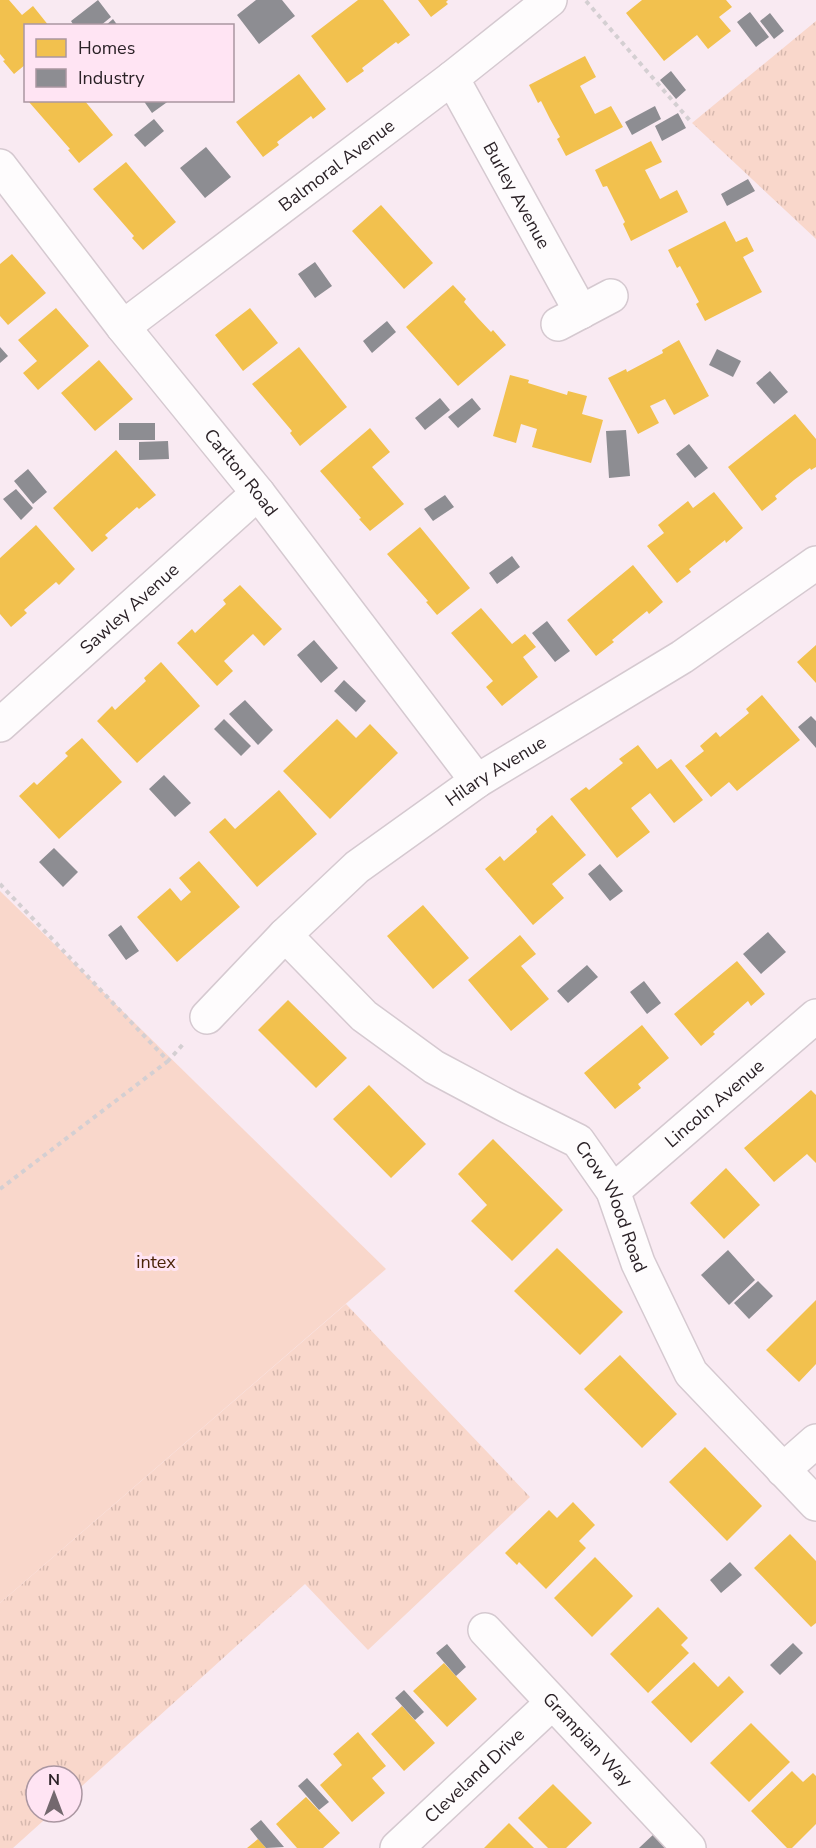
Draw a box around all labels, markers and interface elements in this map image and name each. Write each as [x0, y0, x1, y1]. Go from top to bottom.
legend [24, 24, 234, 102]
text: Homes [78, 36, 135, 60]
text: Industry [78, 66, 145, 90]
street label: Balmoral Avenue [274, 114, 400, 217]
street label: Burley Avenue [478, 138, 556, 253]
street label: Carlton Road [198, 424, 284, 521]
street label: Sawley Avenue [75, 558, 184, 660]
street label: Hilary Avenue [440, 730, 550, 812]
street label: Lincoln Avenue [660, 1054, 769, 1153]
street label: Crow Wood Road [570, 1136, 653, 1276]
park label: intex [136, 1250, 176, 1274]
street label: Grampian Way [537, 1687, 638, 1792]
street label: Cleveland Drive [419, 1723, 530, 1828]
north arrow [24, 1764, 84, 1824]
text: N [48, 1769, 60, 1791]

